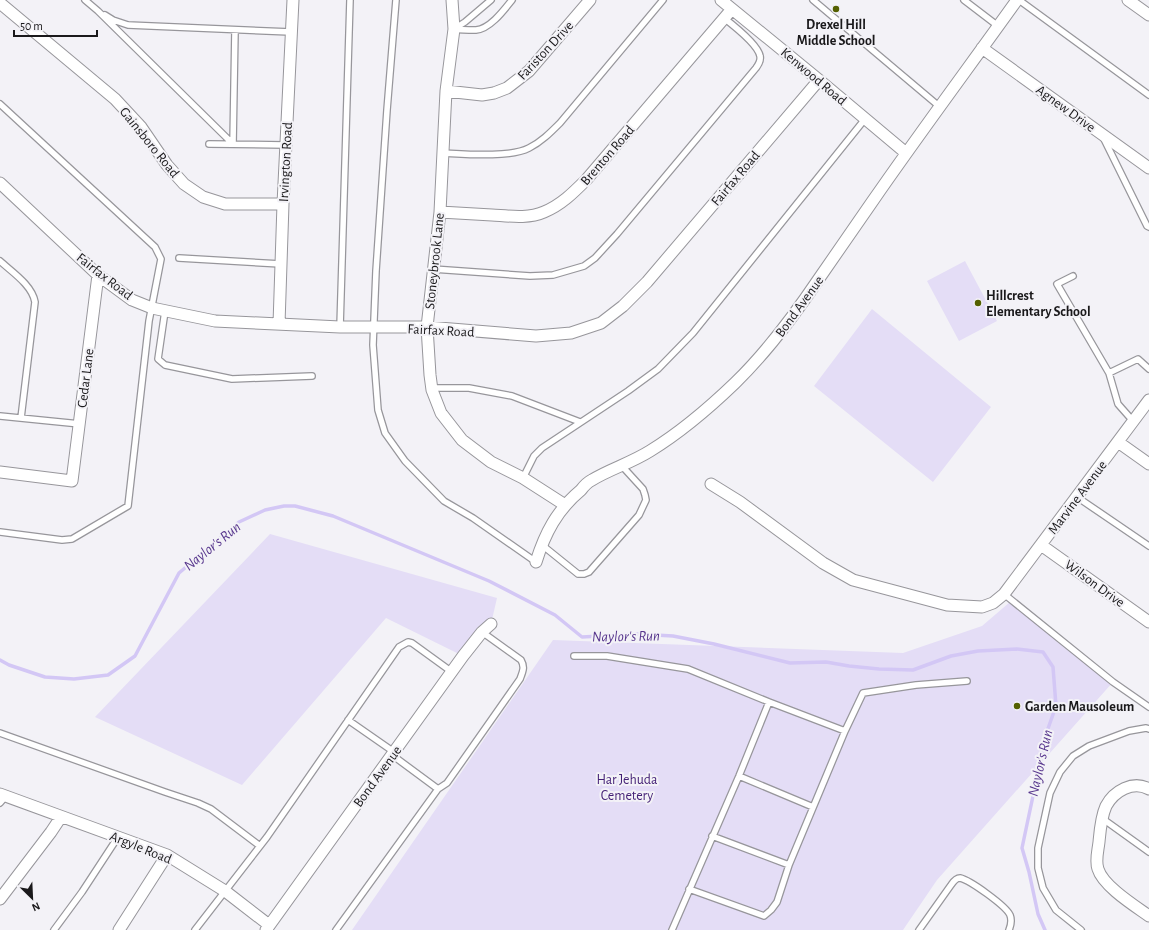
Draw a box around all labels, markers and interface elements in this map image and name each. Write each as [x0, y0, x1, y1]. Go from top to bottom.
marker: Drexel Hill Middle School [831, 4, 841, 14]
scale bar [14, 12, 97, 38]
place label: Drexel Hill Middle School [796, 18, 876, 48]
street label: Fariston Drive [515, 19, 576, 83]
text: 50 m [20, 20, 43, 32]
street label: Kenwood Road [778, 45, 849, 108]
street label: Agnew Drive [1033, 83, 1098, 135]
street label: Gainsboro Road [117, 105, 182, 180]
street label: Irvington Road [277, 122, 295, 202]
street label: Brenton Road [578, 123, 637, 188]
street label: Fairfax Road [709, 149, 763, 209]
street label: Stoneybrook Lane [423, 212, 447, 310]
street label: Fairfax Road [74, 251, 135, 303]
street label: Bond Avenue [773, 273, 827, 340]
place label: Hillcrest Elementary School [986, 289, 1091, 319]
marker: Hillcrest Elementary School [973, 298, 983, 308]
street label: Fairfax Road [407, 322, 475, 340]
street label: Cedar Lane [75, 348, 97, 409]
street label: Marvine Avenue [1046, 458, 1110, 537]
water label: Naylor's Run [181, 519, 243, 574]
street label: Wilson Drive [1062, 558, 1127, 610]
water label: Naylor's Run [592, 628, 660, 645]
place label: Garden Mausoleum [1025, 700, 1134, 714]
marker: Garden Mausoleum [1012, 701, 1022, 711]
water label: Naylor's Run [1026, 728, 1055, 798]
street label: Bond Avenue [351, 743, 405, 810]
park label: Har Jehuda Cemetery [596, 773, 658, 803]
street label: Argyle Road [108, 829, 174, 867]
north arrow [12, 878, 52, 918]
text: N [30, 900, 42, 913]

